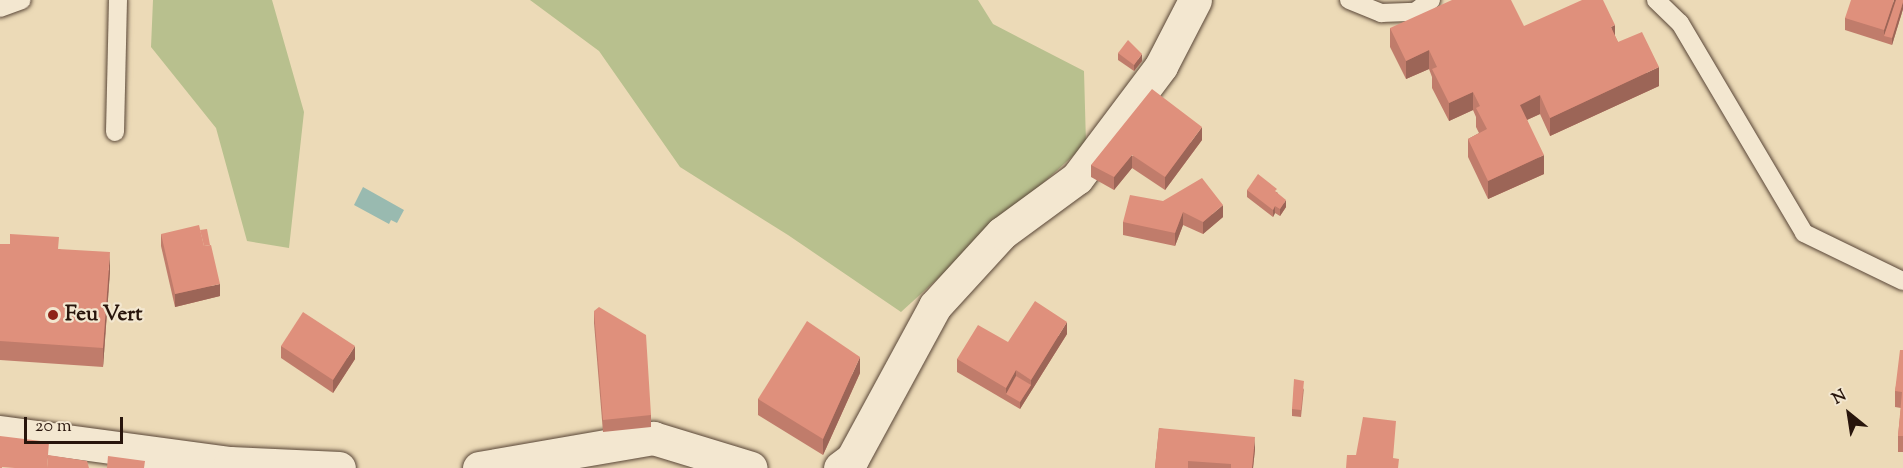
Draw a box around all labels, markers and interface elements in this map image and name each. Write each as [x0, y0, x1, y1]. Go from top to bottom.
place label: Feu Vert [65, 302, 142, 328]
marker: Feu Vert [46, 308, 60, 322]
north arrow [1819, 384, 1879, 444]
text: N [1828, 385, 1851, 411]
scale bar [27, 405, 126, 443]
text: 20 m [35, 414, 72, 440]

